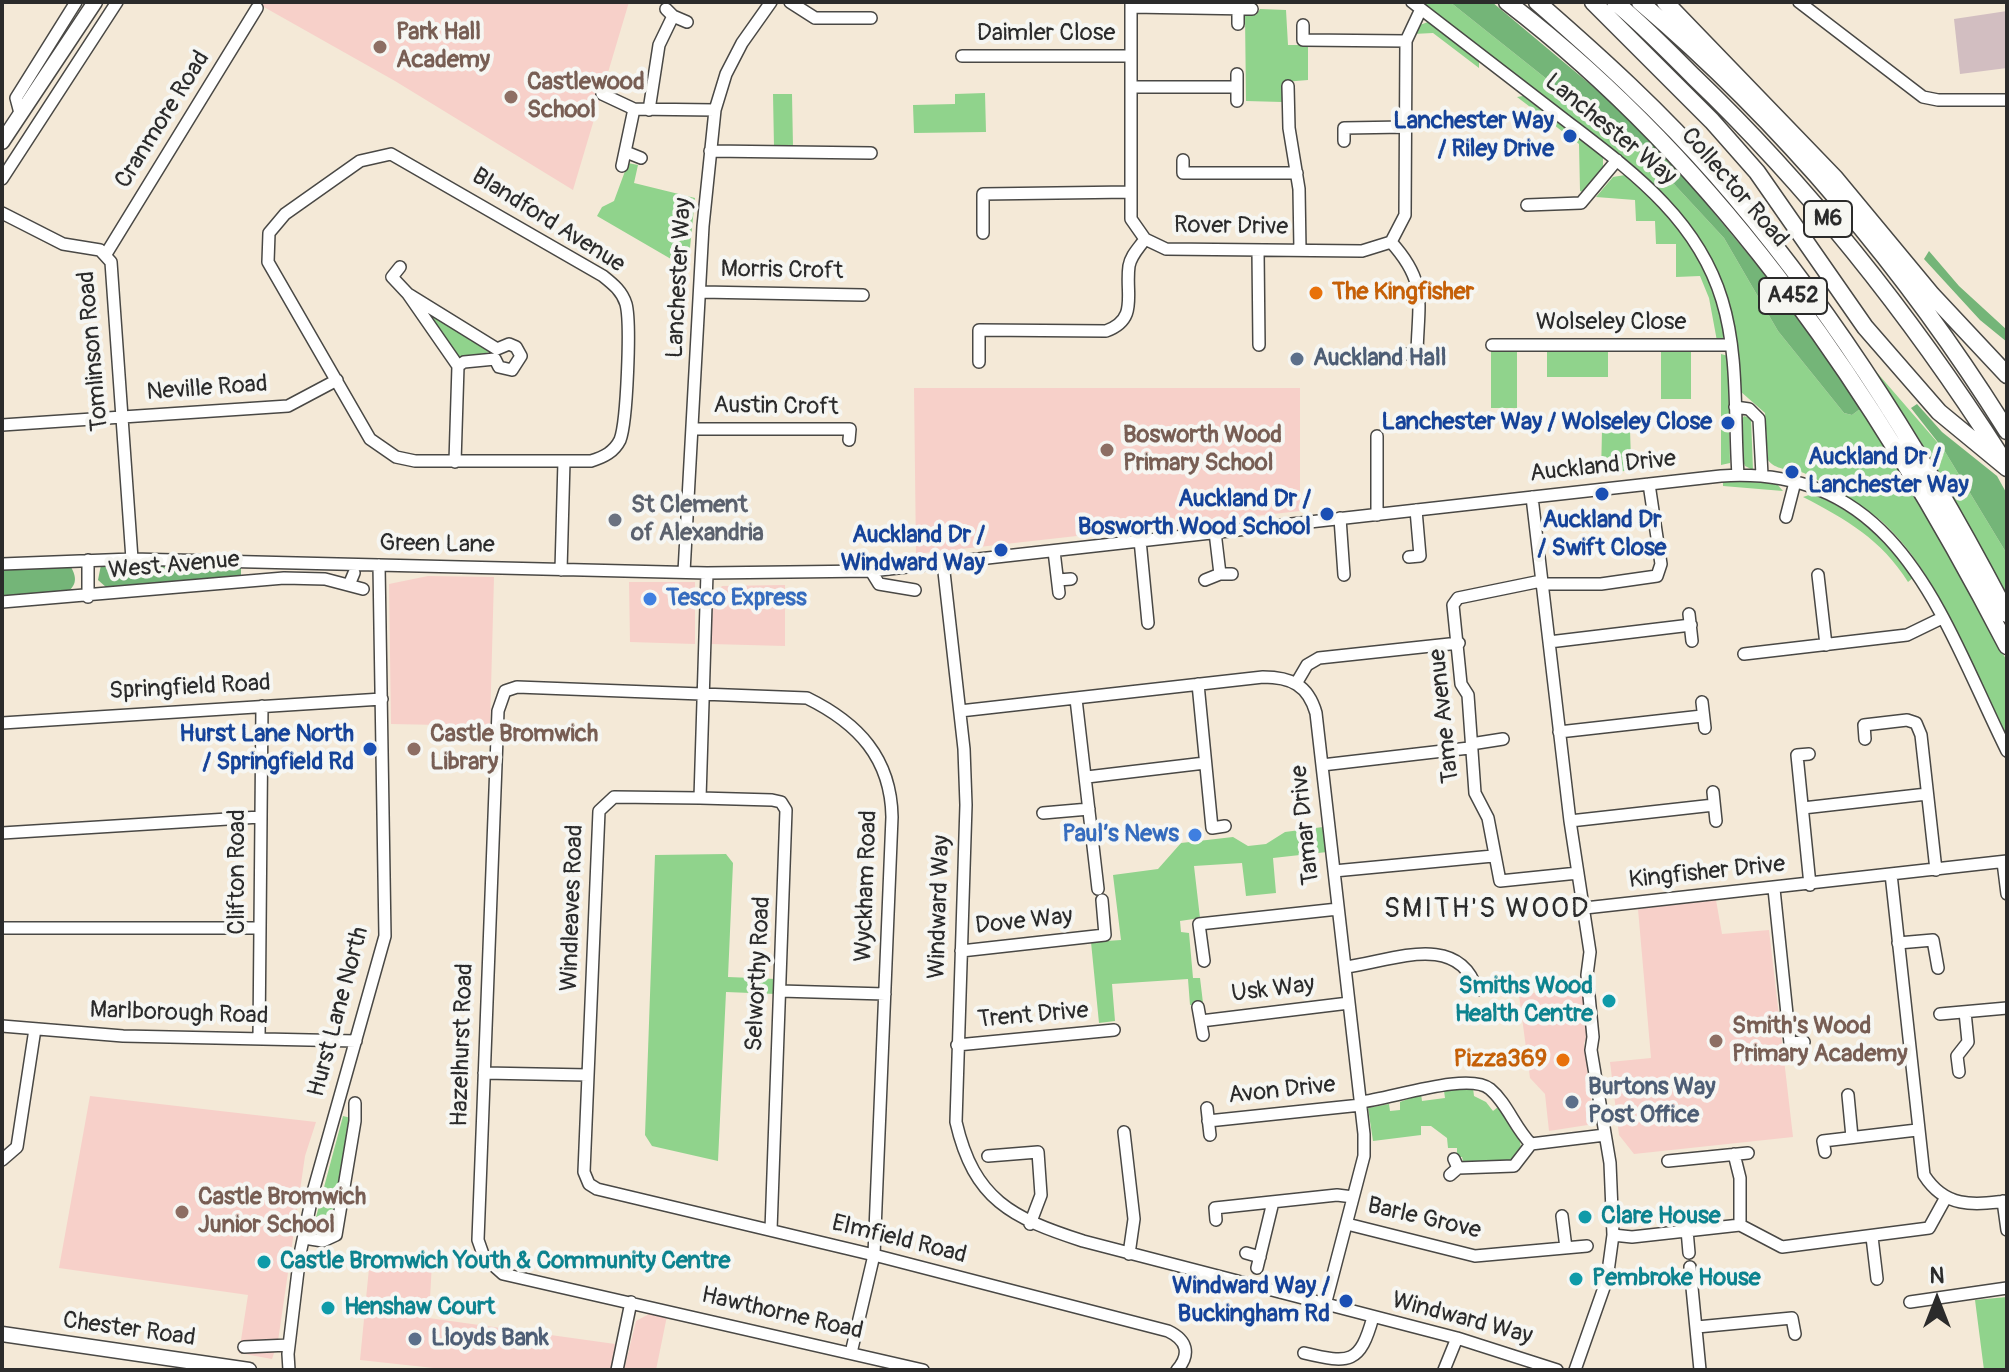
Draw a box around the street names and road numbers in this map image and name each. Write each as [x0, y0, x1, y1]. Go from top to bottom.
street label: Daimler Close [977, 20, 1115, 48]
street label: Cranmore Road [109, 46, 217, 194]
street label: Lanchester Way [1538, 68, 1682, 192]
street label: Collector Road [1674, 122, 1794, 254]
street label: Blandford Avenue [466, 162, 630, 280]
street label: Lanchester Way [661, 197, 699, 359]
road number: M6 [1804, 201, 1852, 237]
street label: Rover Drive [1174, 212, 1288, 242]
street label: Morris Croft [720, 256, 844, 286]
street label: Tomlinson Road [73, 270, 115, 432]
road number: A452 [1759, 278, 1827, 314]
street label: Wolseley Close [1536, 309, 1686, 337]
street label: Neville Road [145, 370, 269, 408]
street label: Austin Croft [713, 392, 839, 422]
street label: Auckland Drive [1528, 445, 1678, 489]
street label: Green Lane [379, 530, 495, 560]
street label: West Avenue [107, 546, 241, 586]
street label: Tame Avenue [1424, 647, 1466, 785]
street label: Springfield Road [108, 669, 272, 707]
street label: Tamar Drive [1285, 764, 1327, 886]
street label: Clifton Road [224, 809, 252, 935]
street label: Wyckham Road [850, 810, 884, 962]
street label: Windleaves Road [556, 824, 590, 992]
street label: Windward Way [923, 834, 957, 980]
street label: Kingfisher Drive [1627, 850, 1787, 896]
street label: Selworthy Road [741, 896, 777, 1052]
street label: Dove Way [974, 903, 1074, 941]
street label: Hurst Lane North [302, 924, 376, 1100]
street label: Hazelhurst Road [446, 963, 480, 1127]
street label: Usk Way [1230, 971, 1316, 1009]
street label: Marlborough Road [89, 996, 269, 1032]
street label: Trent Drive [976, 997, 1090, 1035]
street label: Avon Drive [1227, 1071, 1337, 1111]
street label: Barle Grove [1364, 1192, 1484, 1246]
street label: Elmfield Road [829, 1209, 969, 1271]
street label: Hawthorne Road [698, 1281, 866, 1347]
street label: Windward Way [1389, 1286, 1535, 1352]
street label: Chester Road [61, 1306, 197, 1354]

